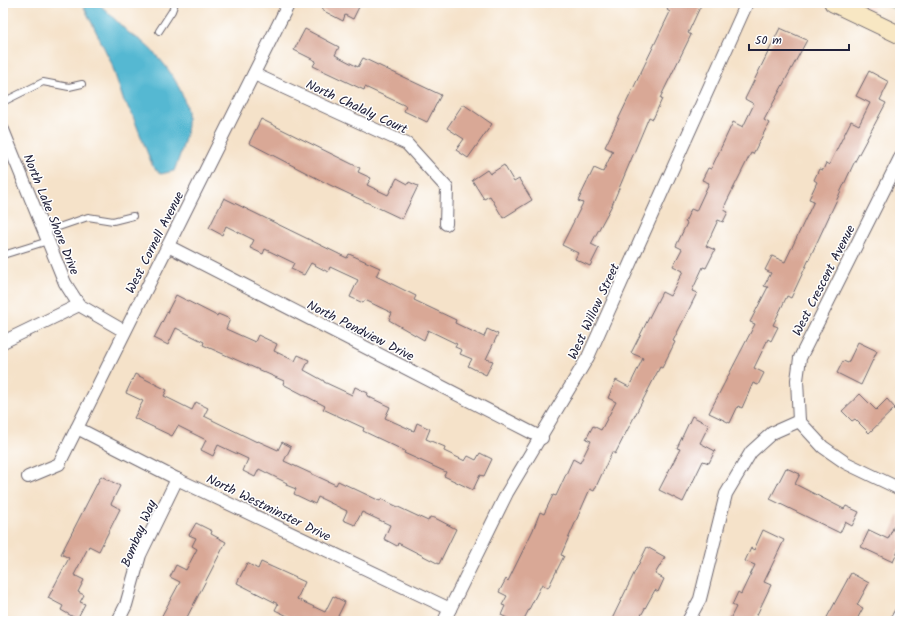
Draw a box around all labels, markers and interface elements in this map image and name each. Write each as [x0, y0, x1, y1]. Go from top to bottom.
scale bar [749, 26, 849, 52]
text: 50 m [755, 31, 782, 50]
street label: North Chalaly Court [302, 75, 412, 141]
street label: North Lake Shore Drive [17, 151, 85, 278]
street label: West Cornell Avenue [120, 188, 190, 298]
street label: West Crescent Avenue [787, 221, 862, 340]
street label: West Willow Street [563, 259, 626, 363]
street label: North Pondview Drive [303, 295, 418, 368]
street label: North Westminster Drive [203, 469, 334, 548]
street label: Bombay Way [116, 496, 163, 570]

